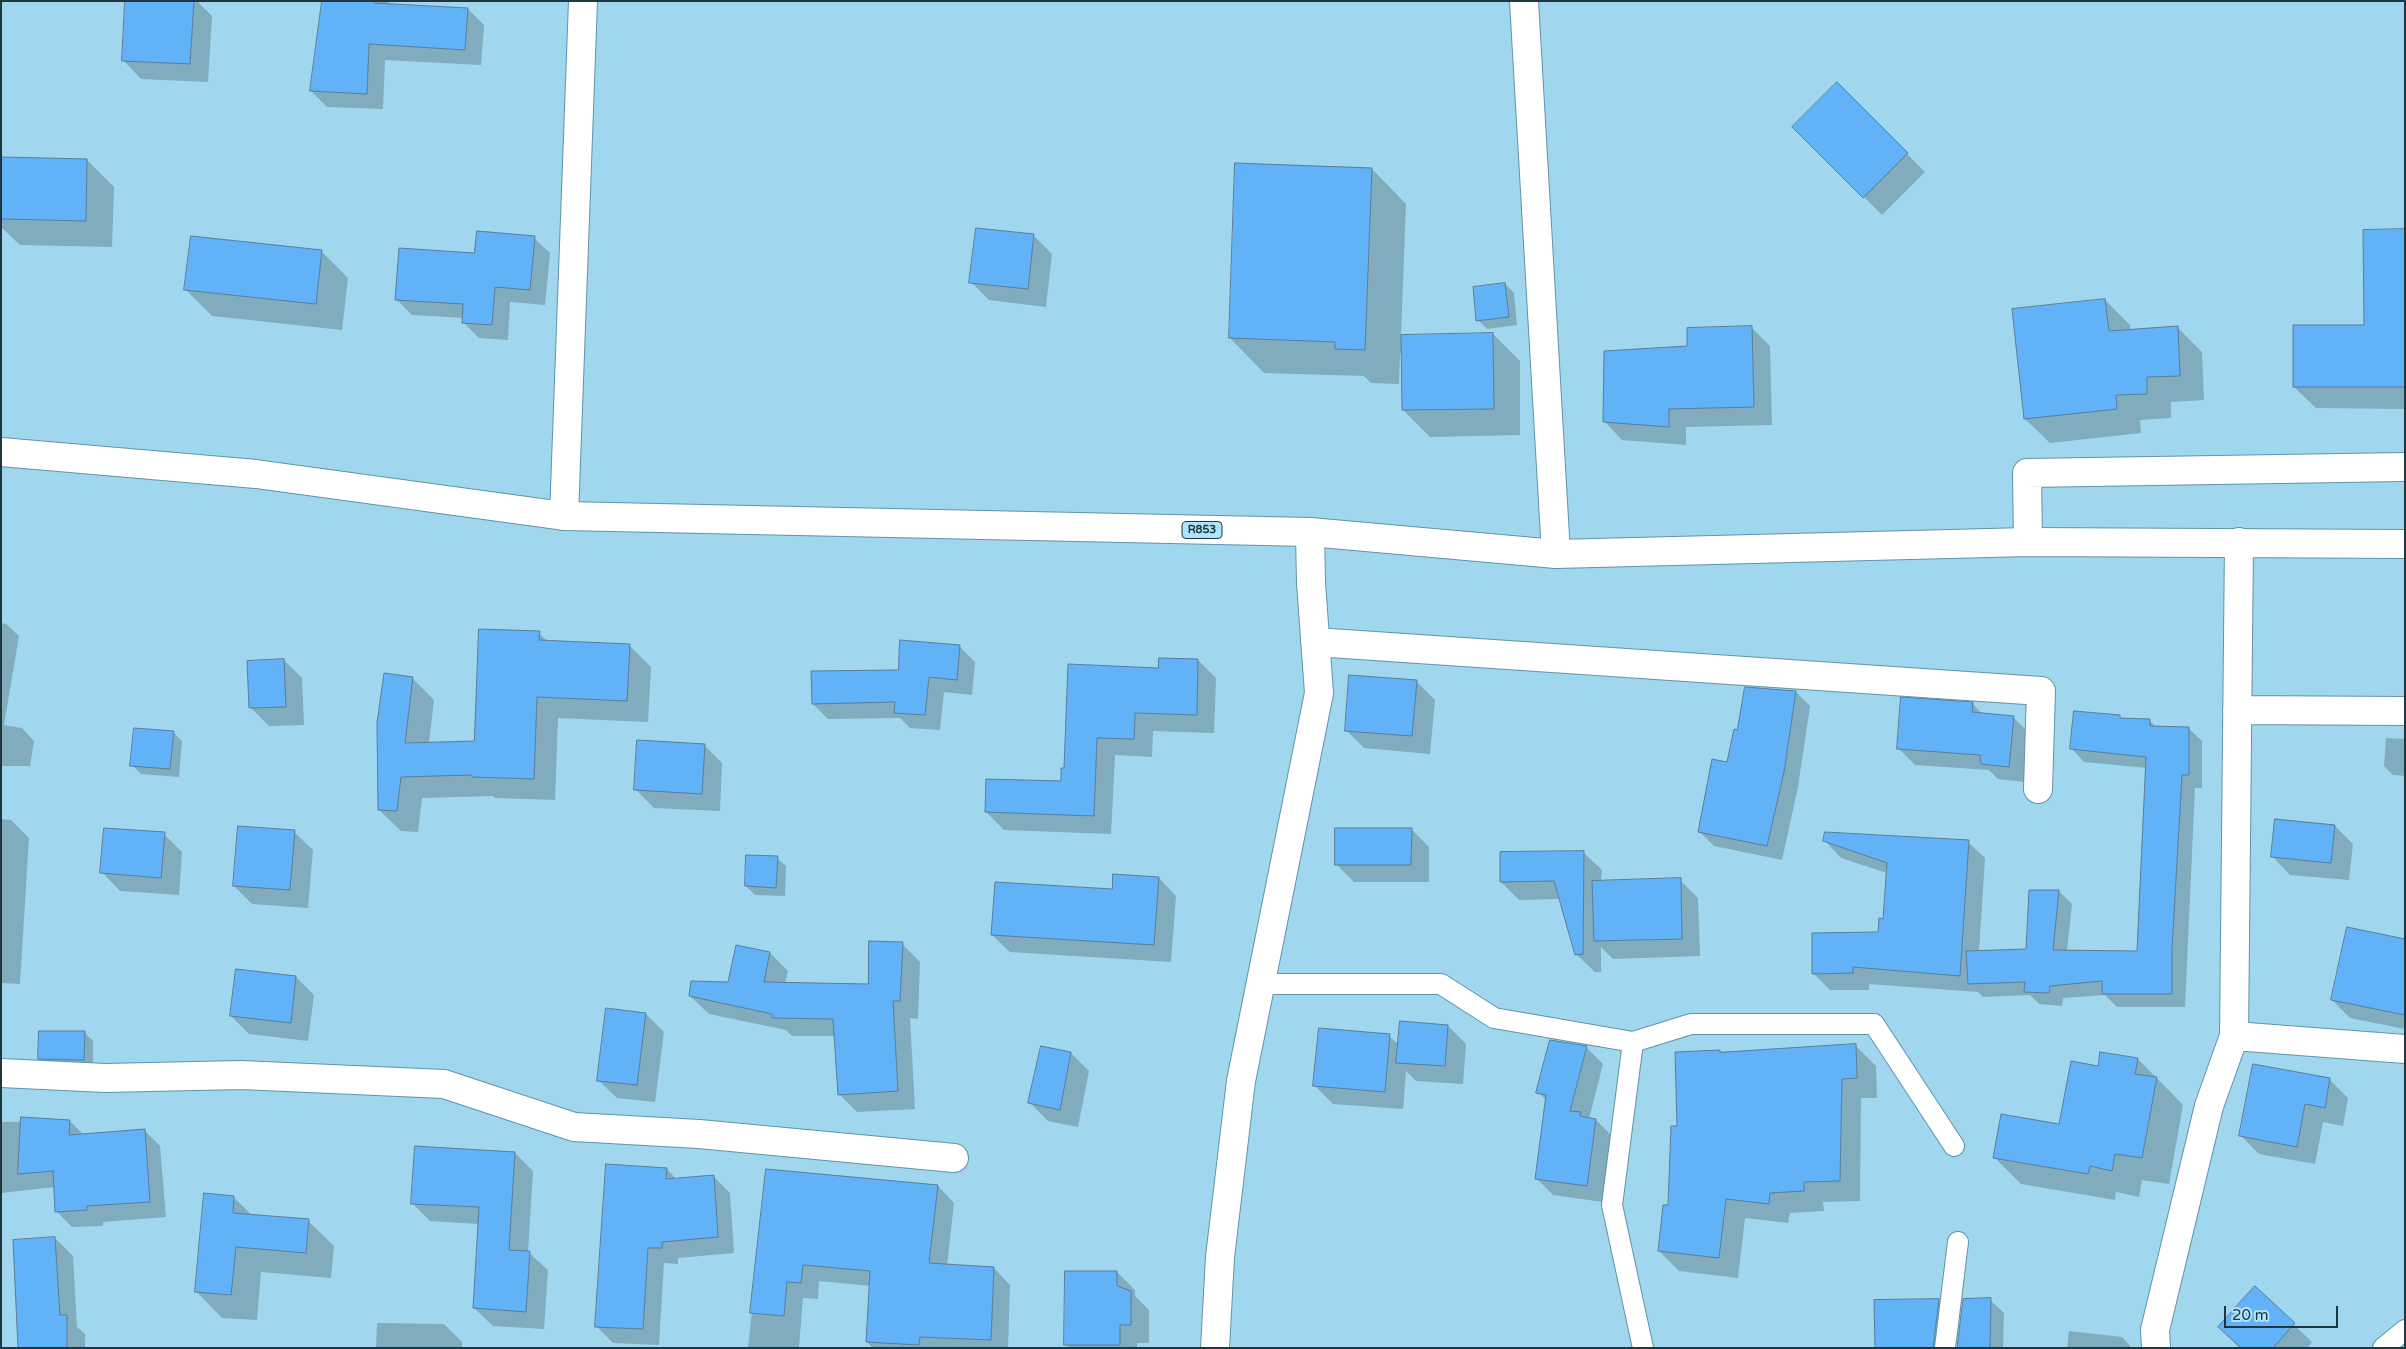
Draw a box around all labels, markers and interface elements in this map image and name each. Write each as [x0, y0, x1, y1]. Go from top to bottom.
road number: R853 [1182, 522, 1222, 538]
scale bar [2226, 1296, 2340, 1328]
text: 20 m [2232, 1306, 2269, 1324]

